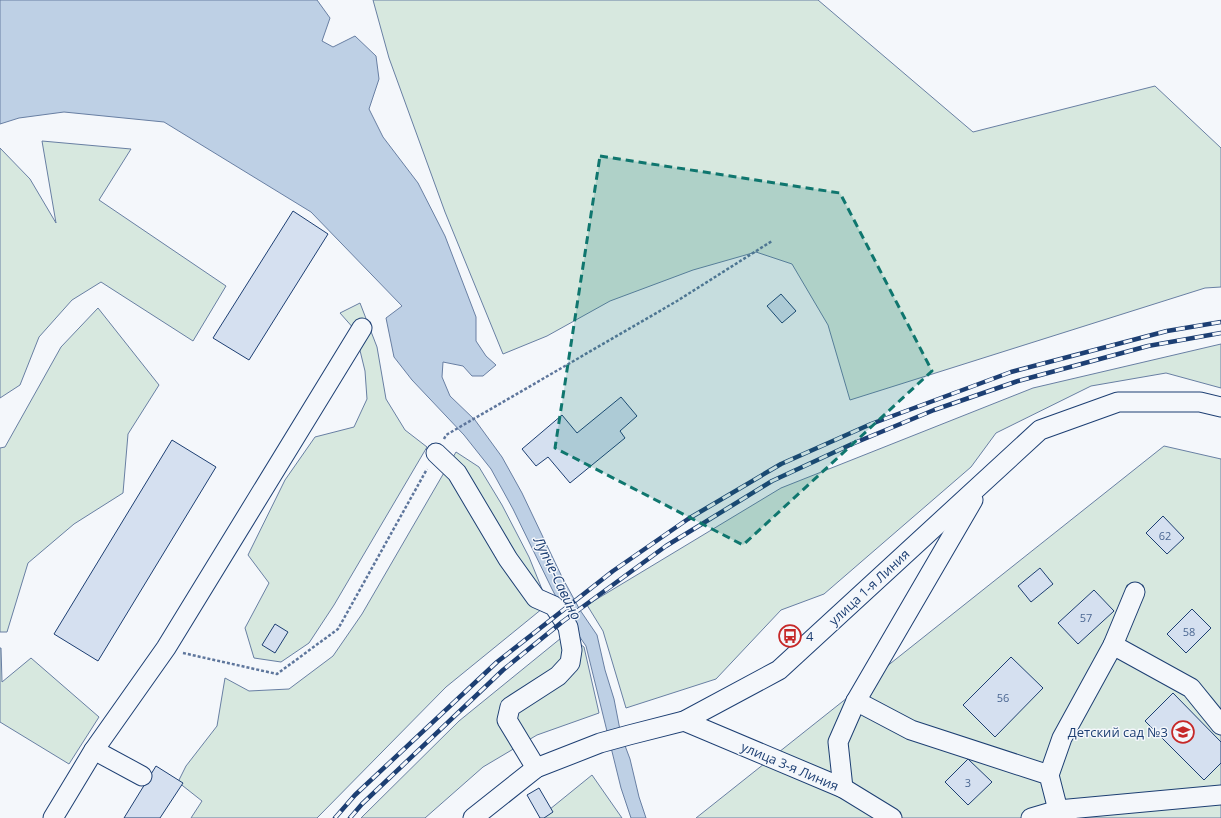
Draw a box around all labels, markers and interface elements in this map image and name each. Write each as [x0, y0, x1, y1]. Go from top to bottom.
house number: 62 [1159, 528, 1171, 543]
water label: Лупче-Савино [529, 532, 586, 623]
street label: улица 1-я Линия [825, 545, 913, 629]
house number: 57 [1080, 610, 1092, 625]
bus stop icon: 4 [777, 623, 803, 649]
house number: 58 [1183, 624, 1195, 639]
place label: 4 [806, 627, 814, 645]
house number: 56 [997, 690, 1009, 705]
school or university icon: Детский сад №3 [1170, 719, 1196, 745]
place label: Детский сад №3 [1068, 723, 1168, 741]
street label: улица 3-я Линия [739, 737, 841, 795]
house number: 3 [965, 775, 971, 790]

